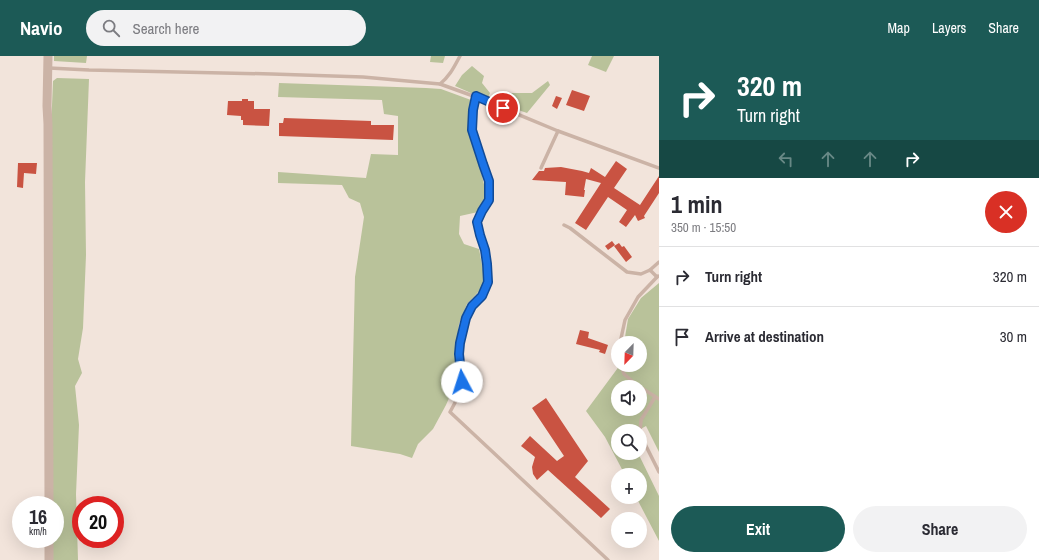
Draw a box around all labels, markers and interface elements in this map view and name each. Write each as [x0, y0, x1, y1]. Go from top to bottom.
search box [86, 10, 366, 46]
text: Navio [20, 15, 62, 41]
icon: search [100, 17, 122, 39]
text: Search here [132, 18, 199, 39]
text: Map [888, 19, 910, 37]
text: Layers [932, 19, 966, 37]
text: Share [988, 19, 1019, 37]
text: 320 m [737, 67, 802, 105]
icon: right [671, 72, 723, 124]
pin [486, 91, 520, 125]
icon: arrive [492, 97, 514, 119]
text: Turn right [737, 103, 800, 128]
icon: left [775, 148, 797, 170]
icon: ahead [817, 148, 839, 170]
icon: ahead [859, 148, 881, 170]
icon: right [901, 148, 923, 170]
text: 1 min [671, 188, 722, 220]
button: close [985, 191, 1027, 233]
text: 350 m · 15:50 [671, 219, 736, 236]
icon: right [671, 266, 693, 288]
text: Turn right [705, 266, 762, 287]
text: 320 m [993, 266, 1027, 287]
icon: arrive [671, 326, 693, 348]
text: Arrive at destination [705, 326, 824, 347]
text: 30 m [1000, 326, 1027, 347]
north arrow [611, 336, 647, 372]
map controls [611, 336, 647, 548]
position arrow [441, 361, 483, 403]
button: sound [611, 380, 647, 416]
button: search [611, 424, 647, 460]
button: + [611, 468, 647, 504]
speed limit sign: 20 [72, 496, 124, 548]
text: 16 [29, 503, 47, 530]
button: Exit [671, 506, 845, 552]
button: Share [853, 506, 1027, 552]
button: − [611, 512, 647, 548]
text: km/h [29, 525, 47, 538]

